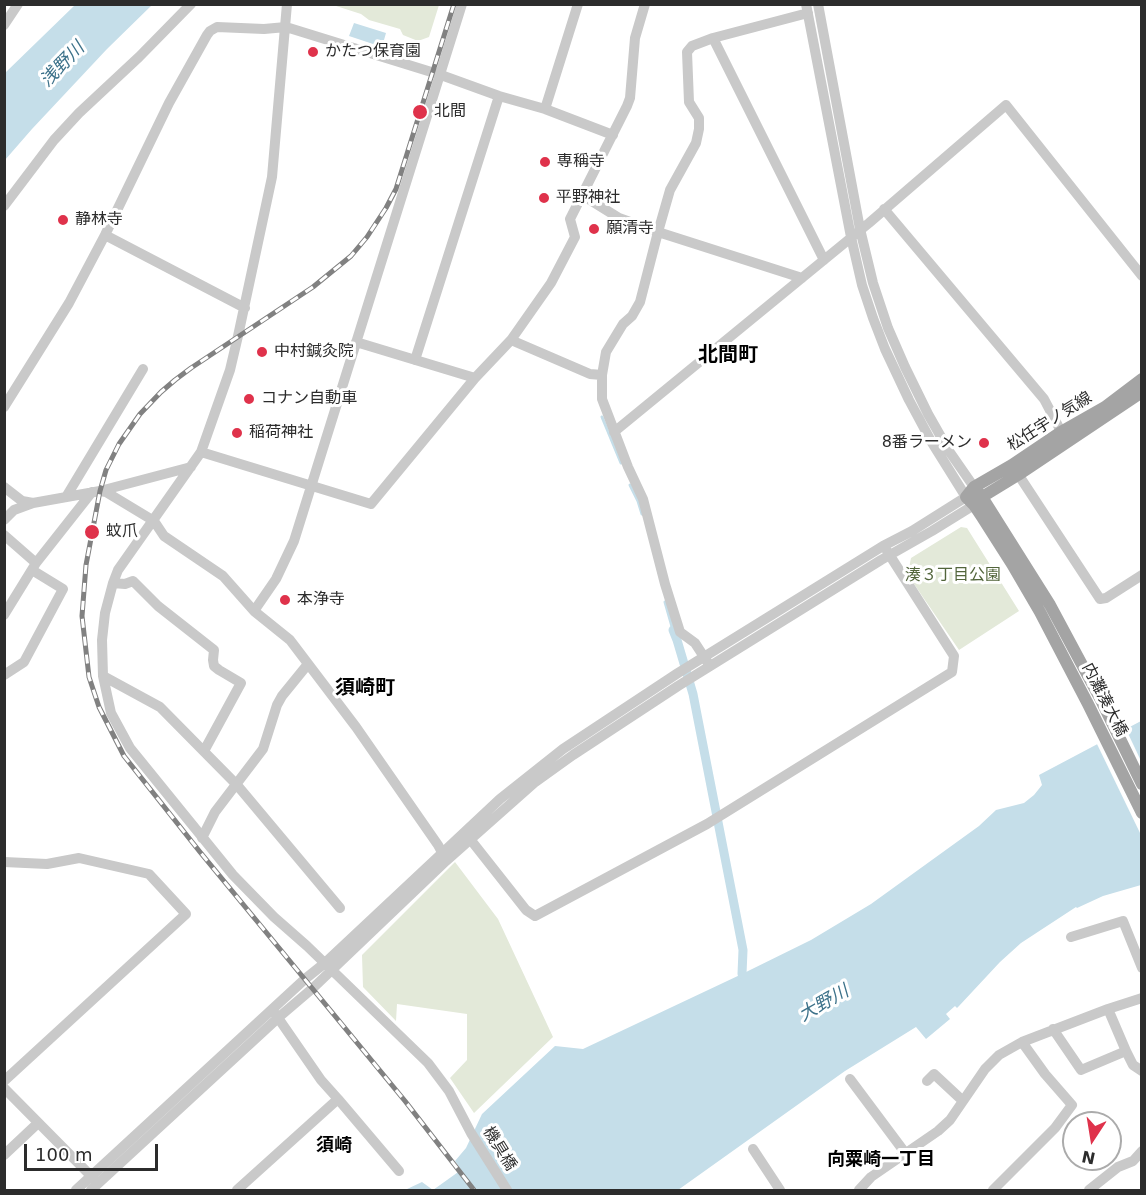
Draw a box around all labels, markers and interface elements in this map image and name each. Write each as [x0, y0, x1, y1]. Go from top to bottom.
water label: 浅野川 [36, 38, 90, 92]
place label: かたつ保育園 [325, 42, 421, 62]
marker: かたつ保育園 [306, 45, 320, 59]
place label: 北間 [434, 102, 466, 122]
marker: 北間 [411, 103, 429, 121]
place label: 専稱寺 [557, 152, 605, 172]
marker: 専稱寺 [538, 155, 552, 169]
place label: 平野神社 [556, 188, 620, 208]
marker: 平野神社 [537, 191, 551, 205]
place label: 静林寺 [75, 210, 123, 230]
marker: 静林寺 [56, 213, 70, 227]
place label: 願清寺 [606, 219, 654, 239]
marker: 願清寺 [587, 222, 601, 236]
place label: 中村鍼灸院 [274, 342, 354, 362]
district label: 北間町 [698, 344, 758, 368]
marker: 中村鍼灸院 [255, 345, 269, 359]
street label: 松任宇ノ気線 [1004, 388, 1096, 456]
place label: コナン自動車 [261, 389, 357, 409]
marker: コナン自動車 [242, 392, 256, 406]
place label: 稲荷神社 [249, 423, 313, 443]
marker: 稲荷神社 [230, 426, 244, 440]
place label: 8番ラーメン [882, 433, 972, 453]
marker: 8番ラーメン [977, 436, 991, 450]
place label: 蚊爪 [106, 522, 138, 542]
marker: 蚊爪 [83, 523, 101, 541]
park label: 湊３丁目公園 [905, 566, 1001, 586]
place label: 本浄寺 [297, 590, 345, 610]
marker: 本浄寺 [278, 593, 292, 607]
street label: 内灘湊大橋 [1077, 660, 1131, 740]
district label: 須崎町 [335, 677, 395, 701]
water label: 大野川 [795, 981, 853, 1027]
north arrow [1062, 1111, 1122, 1171]
street label: 機具橋 [478, 1124, 520, 1174]
scale bar [27, 1132, 160, 1170]
district label: 須崎 [316, 1135, 352, 1157]
text: 100 m [35, 1144, 93, 1165]
text: N [1080, 1146, 1097, 1168]
district label: 向粟崎一丁目 [827, 1149, 935, 1171]

